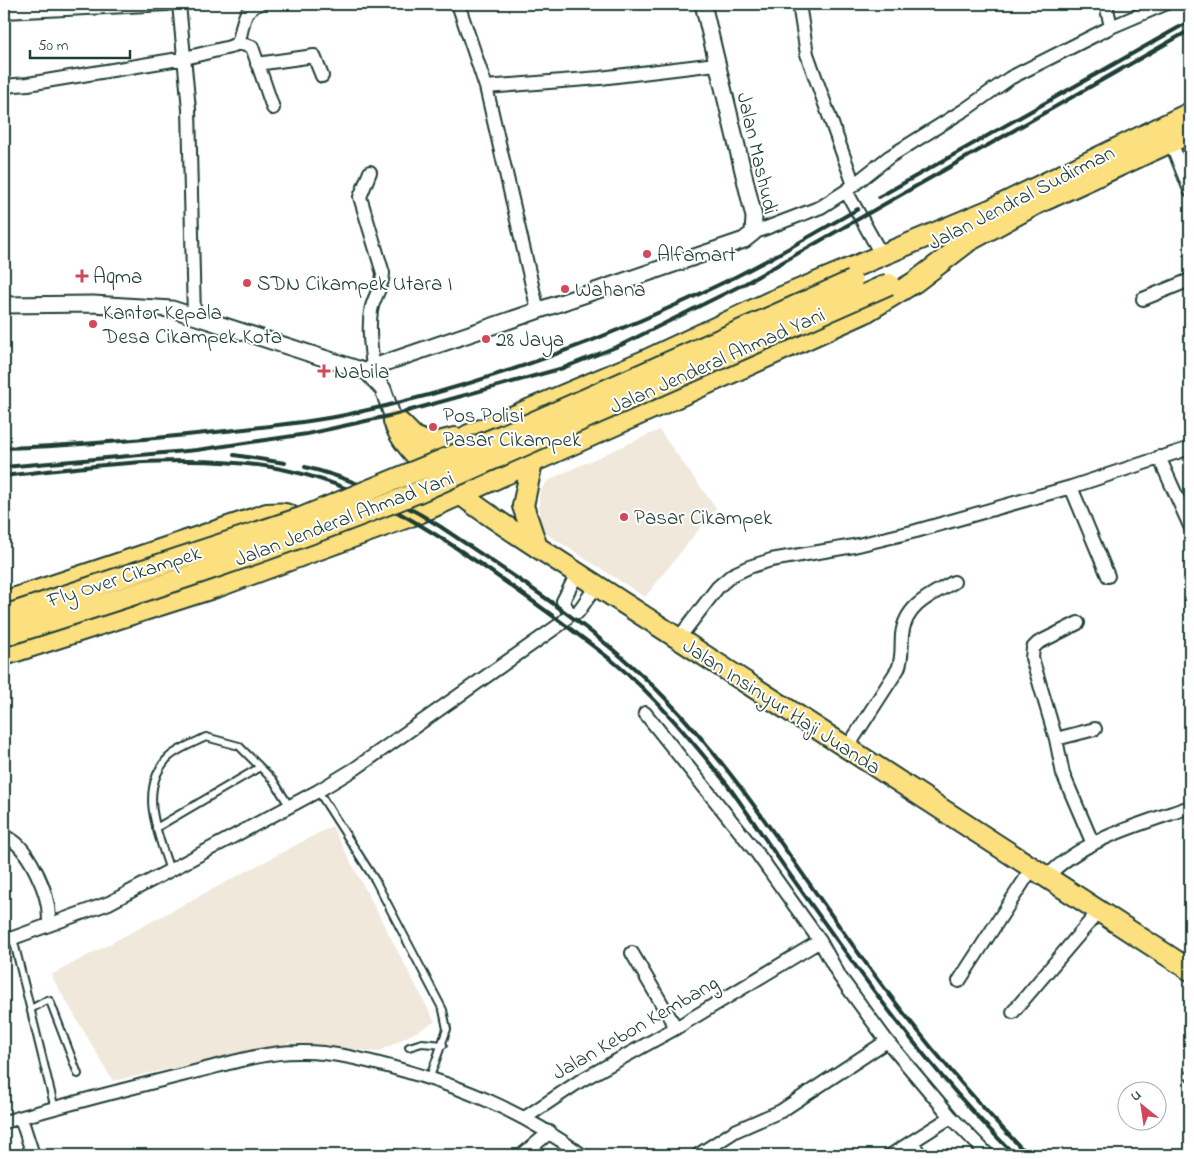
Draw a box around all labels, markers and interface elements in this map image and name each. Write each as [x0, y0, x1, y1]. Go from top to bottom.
scale bar [30, 28, 130, 60]
text: 50 m [38, 35, 69, 57]
street label: Jalan Mashudi [727, 89, 785, 217]
street label: Jalan Jendral Sudirman [923, 139, 1120, 259]
place label: Alfamart [657, 241, 736, 271]
marker: Alfamart [641, 248, 653, 260]
place label: Aqma [93, 263, 142, 293]
marker: Aqma [75, 269, 89, 283]
place label: SDN Cikampek Utara I [257, 270, 452, 300]
place label: Wahana [575, 276, 646, 306]
marker: SDN Cikampek Utara I [241, 277, 253, 289]
marker: Wahana [559, 283, 571, 295]
place label: Kantor Kepala Desa Cikampek Kota [102, 299, 282, 353]
street label: Jalan Jenderal Ahmad Yani [605, 301, 830, 423]
marker: Kantor Kepala Desa Cikampek Kota [87, 318, 99, 330]
place label: 28 Jaya [496, 326, 564, 358]
marker: 28 Jaya [480, 333, 492, 345]
place label: Nabila [334, 358, 389, 388]
marker: Nabila [318, 365, 330, 377]
place label: Pos Polisi Pasar Cikampek [443, 402, 582, 456]
marker: Pos Polisi Pasar Cikampek [427, 421, 439, 433]
street label: Jalan Jenderal Ahmad Yani [231, 464, 459, 576]
place label: Pasar Cikampek [634, 504, 773, 534]
marker: Pasar Cikampek [618, 511, 630, 523]
street label: Fly Over Cikampek [43, 539, 207, 619]
street label: Jalan Insinyur Haji Juanda [675, 632, 886, 785]
street label: Jalan Kebon Kembang [547, 969, 726, 1090]
north arrow [1116, 1082, 1166, 1132]
text: U [1127, 1085, 1145, 1107]

